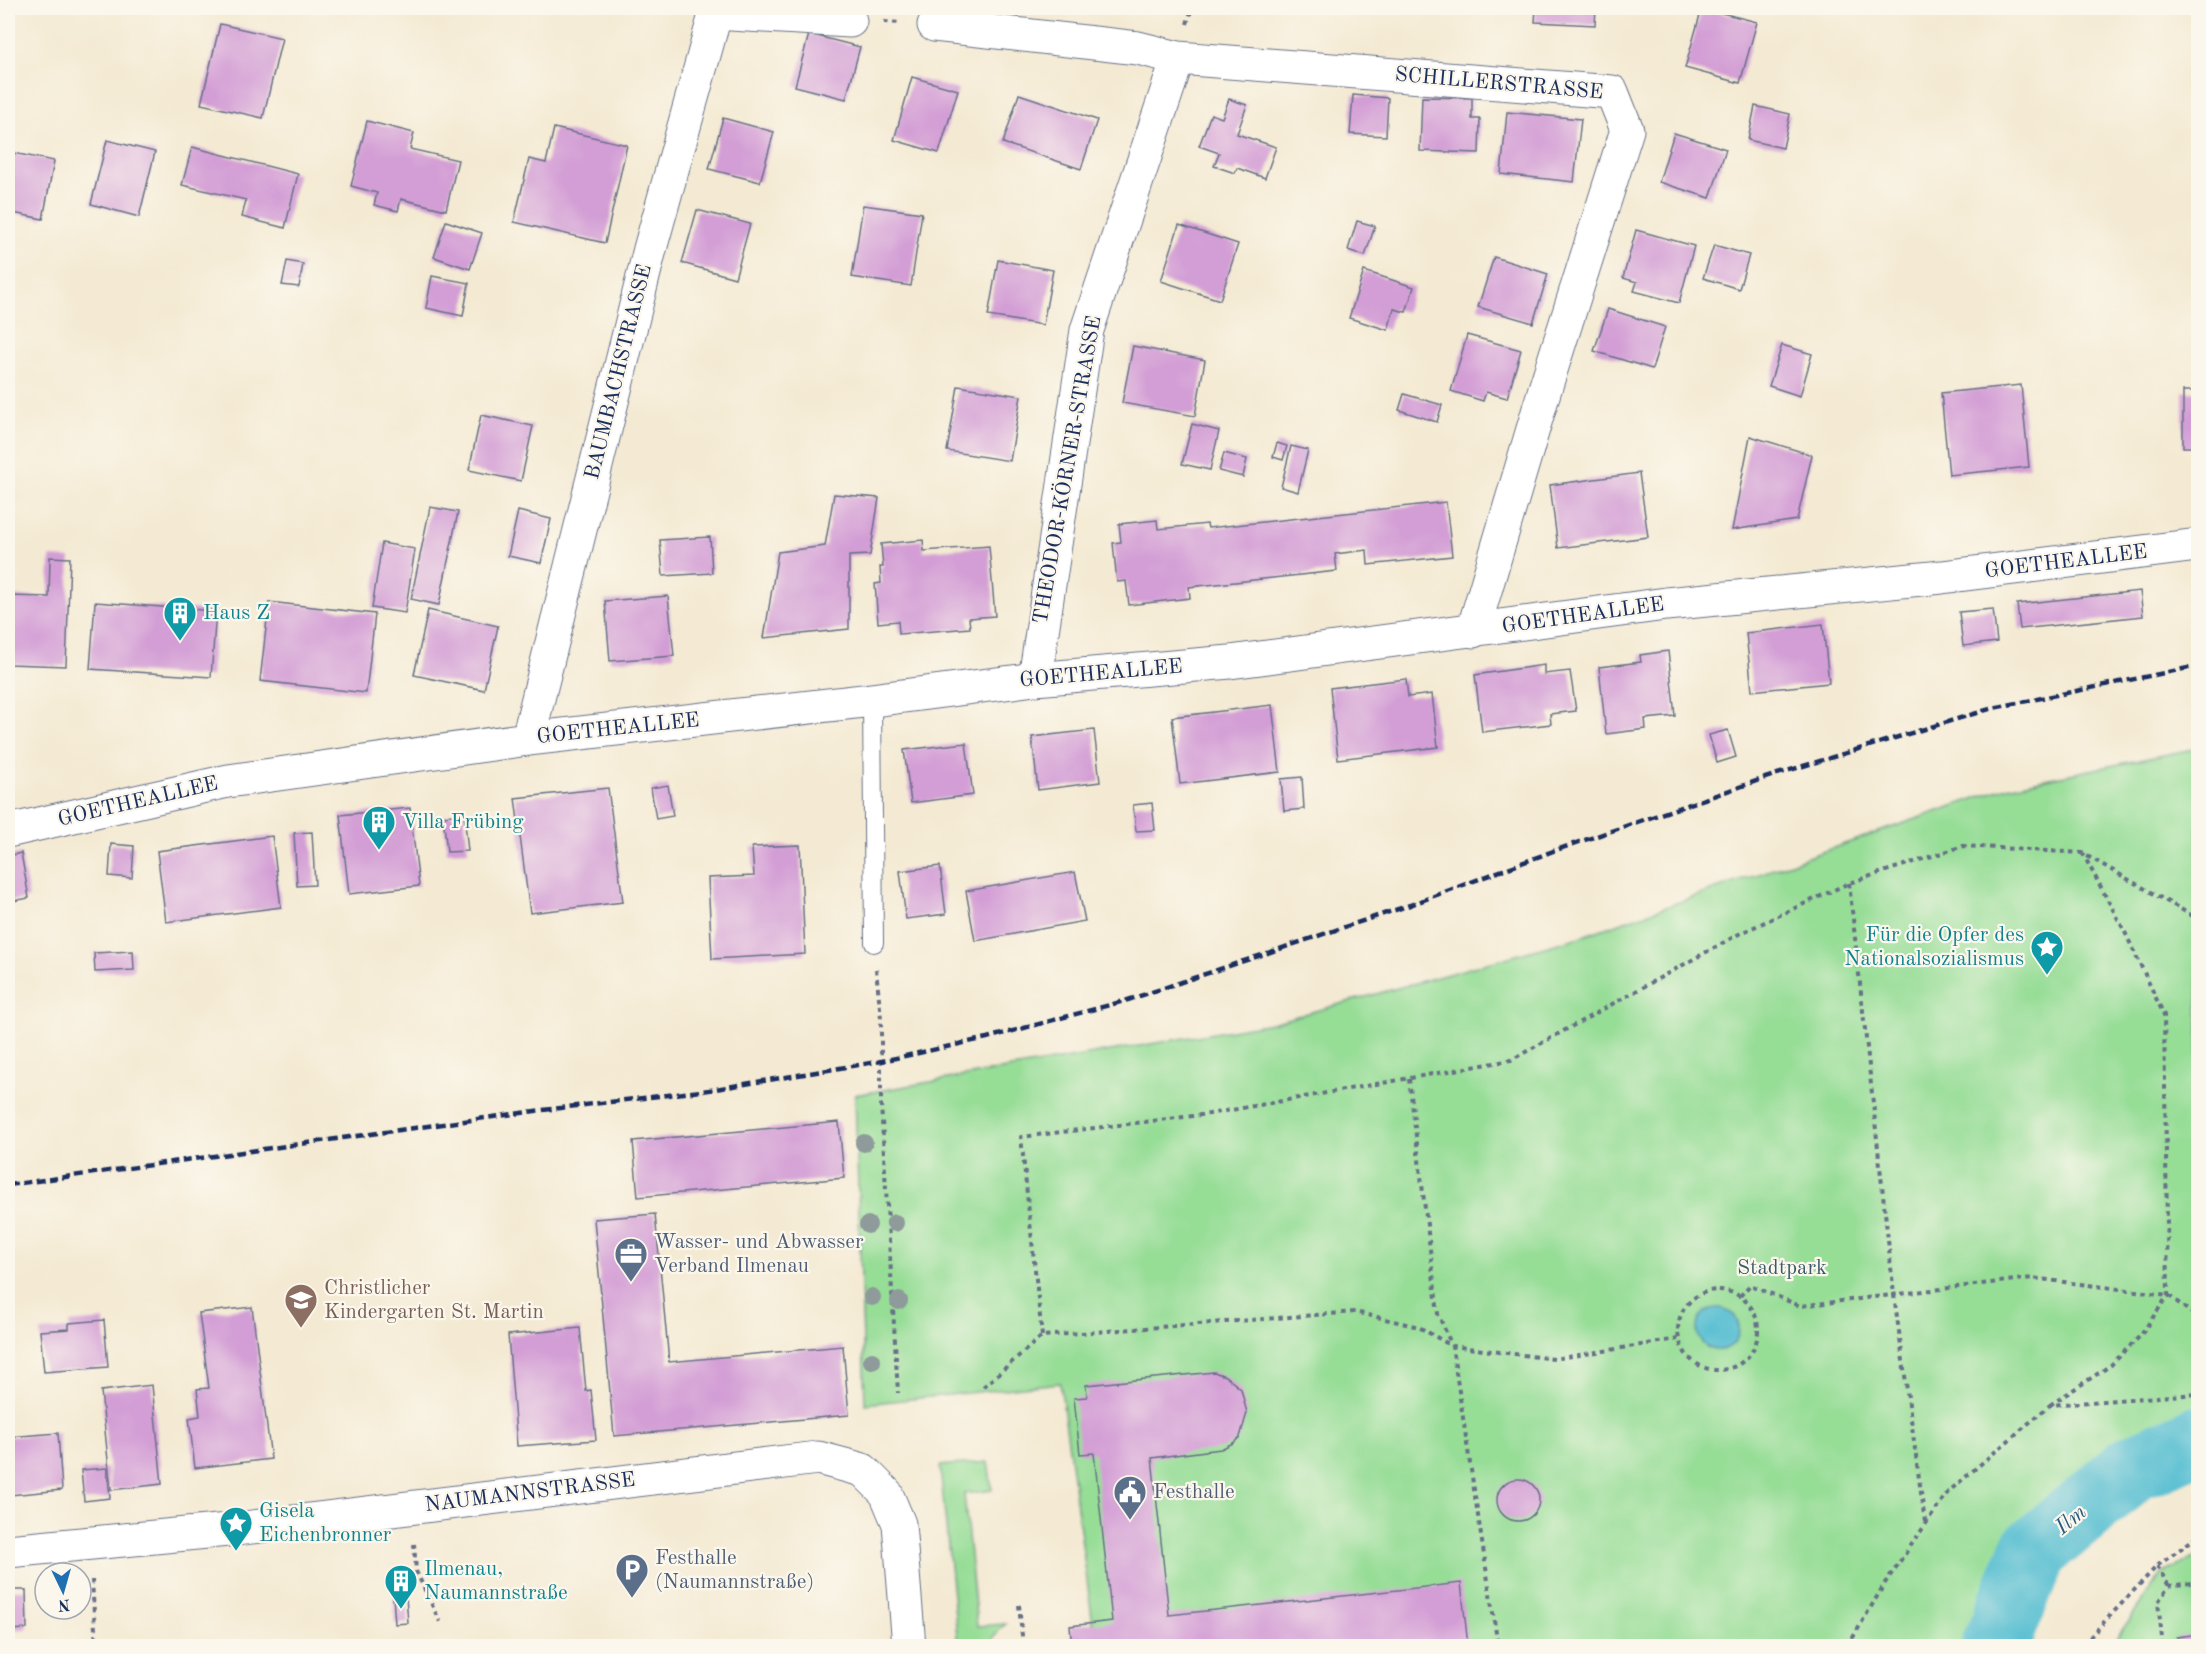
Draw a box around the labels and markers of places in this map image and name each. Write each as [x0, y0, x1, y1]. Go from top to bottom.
building icon: Haus Z [162, 595, 198, 642]
place label: Haus Z [203, 603, 270, 624]
building icon: Villa Frübing [361, 804, 397, 851]
place label: Villa Frübing [402, 812, 524, 833]
place label: Für die Opfer des Nationalsozialismus [1844, 925, 2024, 970]
place icon: Für die Opfer des Nationalsozialismus [2029, 929, 2065, 976]
place label: Wasser- und Abwasser Verband Ilmenau [654, 1232, 864, 1277]
office icon: Wasser- und Abwasser Verband Ilmenau [613, 1236, 649, 1283]
place label: Christlicher Kindergarten St. Martin [324, 1278, 544, 1323]
school or university icon: Christlicher Kindergarten St. Martin [283, 1282, 319, 1329]
public building icon: Festhalle [1112, 1474, 1148, 1521]
place label: Festhalle [1153, 1482, 1235, 1503]
place label: Gisela Eichenbronner [259, 1501, 392, 1546]
place icon: Gisela Eichenbronner [218, 1505, 254, 1552]
place label: Festhalle (Naumannstraße) [655, 1548, 814, 1593]
parking icon: Festhalle (Naumannstraße) [614, 1552, 650, 1599]
place label: Ilmenau, Naumannstraße [424, 1559, 568, 1604]
building icon: Ilmenau, Naumannstraße [383, 1563, 419, 1610]

